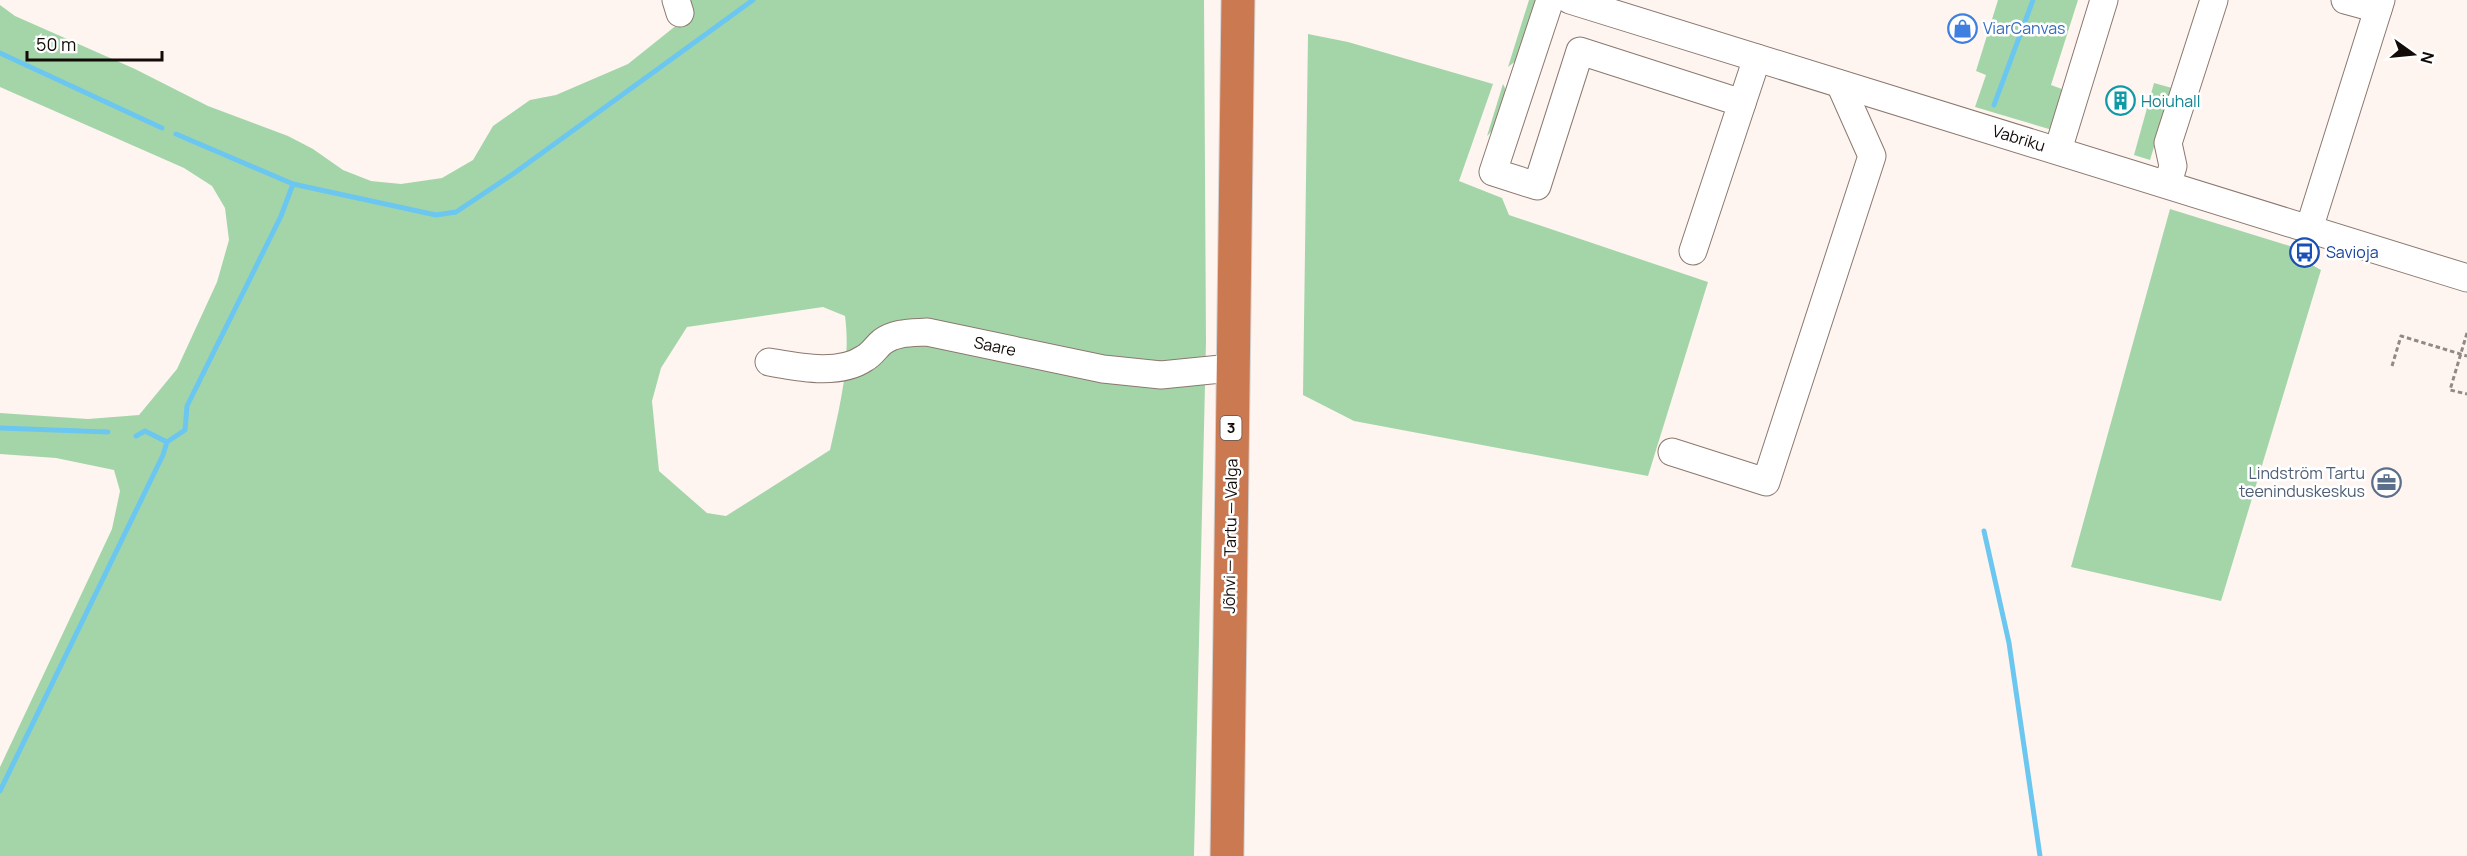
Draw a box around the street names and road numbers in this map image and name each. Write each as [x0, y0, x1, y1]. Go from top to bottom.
street label: Vabriku [1990, 120, 2048, 156]
street label: Saare [972, 331, 1018, 361]
road number: 3 [1220, 416, 1242, 440]
street label: Jõhvi — Tartu — Valga [1218, 458, 1242, 614]

